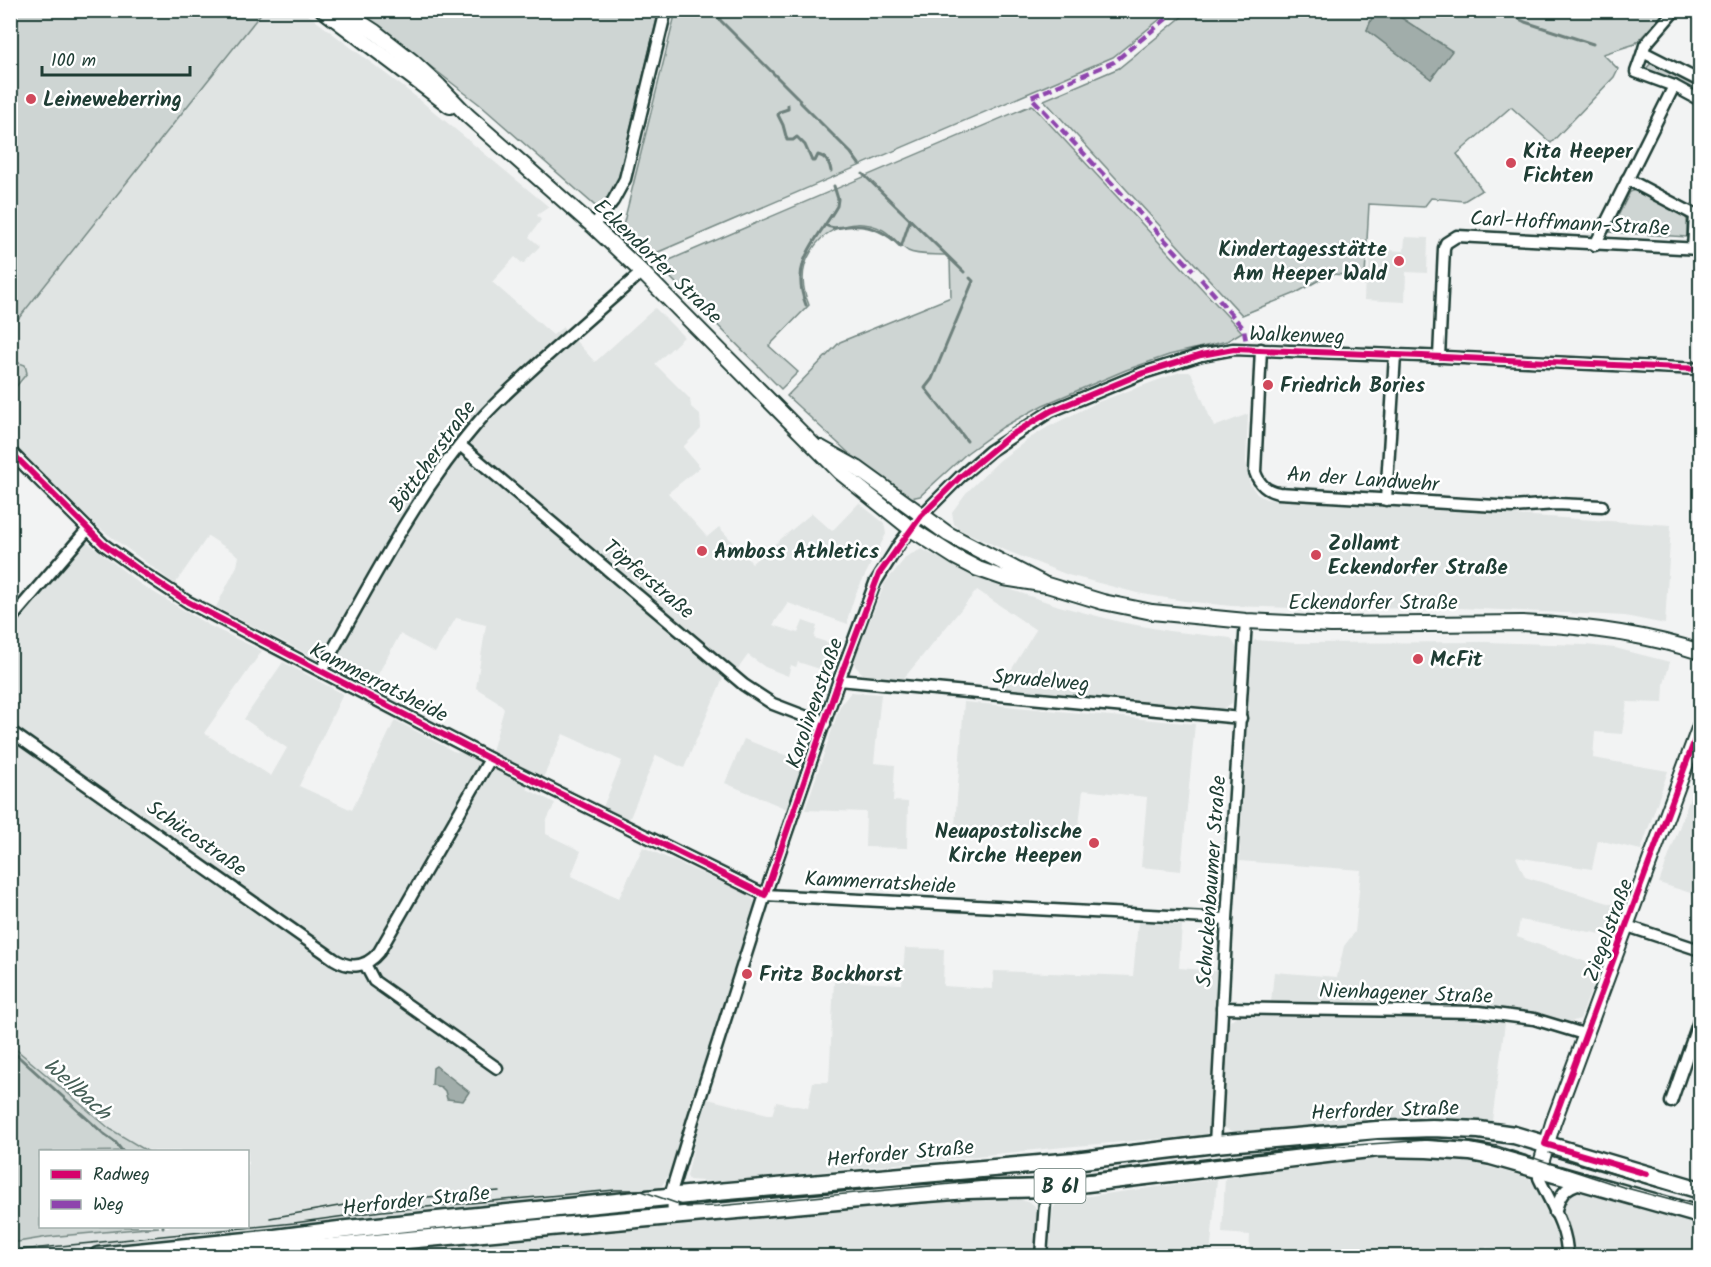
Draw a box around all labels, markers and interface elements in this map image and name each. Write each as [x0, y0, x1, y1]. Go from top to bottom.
scale bar [42, 39, 190, 77]
text: 100 m [51, 47, 96, 76]
place label: Leineweberring [43, 84, 182, 117]
marker: Leineweberring [24, 92, 38, 106]
place label: Kita Heeper Fichten [1523, 136, 1634, 193]
marker: Kita Heeper Fichten [1504, 156, 1518, 170]
street label: Eckendorfer Straße [584, 191, 730, 333]
street label: Carl-Hoffmann-Straße [1469, 203, 1671, 246]
place label: Kindertagesstätte Am Heeper Wald [1218, 234, 1388, 291]
marker: Kindertagesstätte Am Heeper Wald [1392, 254, 1406, 268]
street label: Walkenweg [1249, 318, 1345, 355]
place label: Friedrich Bories [1280, 370, 1425, 403]
marker: Friedrich Bories [1261, 378, 1275, 392]
street label: Böttcherstraße [381, 393, 486, 520]
street label: An der Landwehr [1286, 459, 1441, 502]
place label: Zollamt Eckendorfer Straße [1328, 528, 1508, 585]
street label: Töpferstraße [595, 532, 701, 629]
place label: Amboss Athletics [714, 536, 879, 569]
marker: Amboss Athletics [695, 544, 709, 558]
marker: Zollamt Eckendorfer Straße [1309, 548, 1323, 562]
street label: Eckendorfer Straße [1288, 587, 1458, 620]
street label: Karolinenstraße [778, 633, 853, 773]
street label: Kammerratsheide [303, 634, 454, 733]
place label: McFit [1430, 644, 1483, 677]
marker: McFit [1411, 652, 1425, 666]
street label: Sprudelweg [991, 661, 1091, 702]
street label: Schuckenbaumer Straße [1189, 774, 1236, 988]
street label: Schücostraße [139, 792, 254, 886]
place label: Neuapostolische Kirche Heepen [935, 816, 1082, 873]
marker: Neuapostolische Kirche Heepen [1087, 836, 1101, 850]
street label: Kammerratsheide [803, 863, 957, 904]
street label: Ziegelstraße [1575, 874, 1644, 987]
place label: Fritz Bockhorst [759, 959, 903, 992]
marker: Fritz Bockhorst [740, 967, 754, 981]
street label: Nienhagener Straße [1318, 975, 1494, 1014]
water label: Wellbach [34, 1050, 120, 1132]
street label: Herforder Straße [1311, 1092, 1460, 1131]
street label: Herforder Straße [825, 1132, 976, 1177]
legend [39, 1150, 249, 1228]
text: Radweg [93, 1161, 150, 1190]
road number: B 61 [1034, 1169, 1086, 1203]
street label: Herforder Straße [341, 1177, 492, 1226]
text: Weg [93, 1191, 124, 1220]

